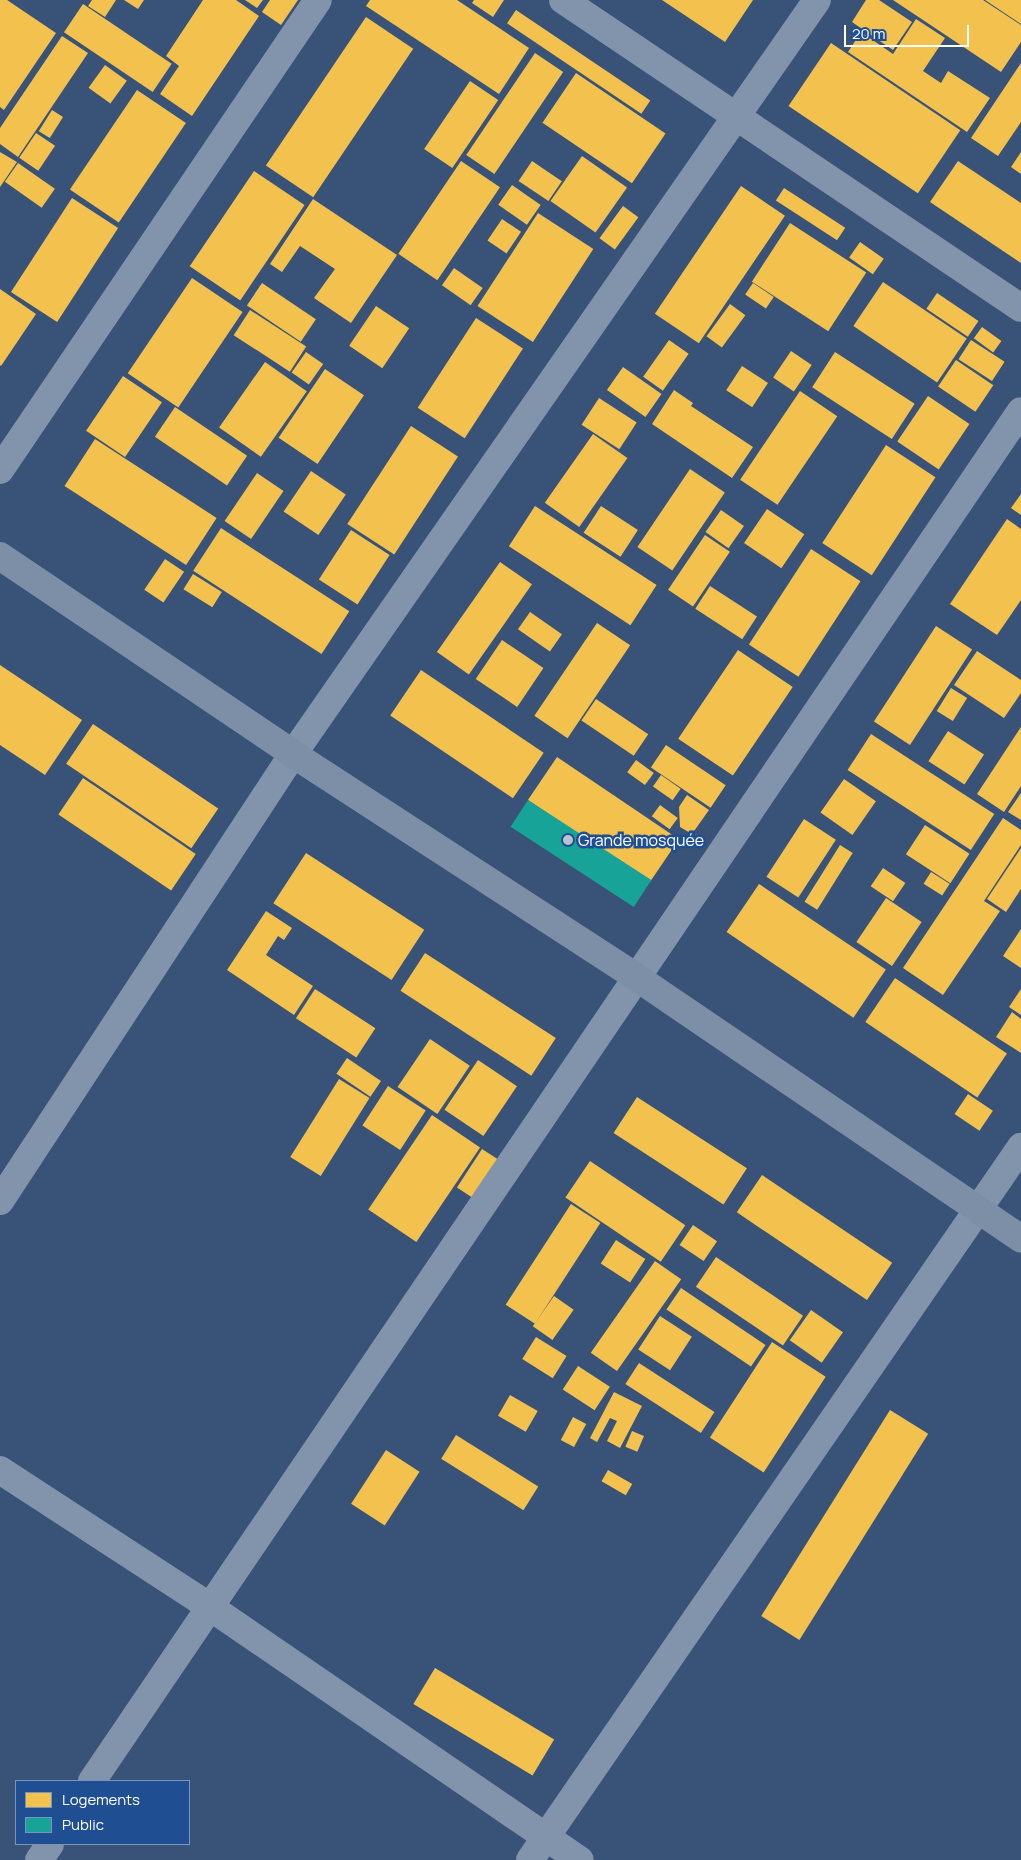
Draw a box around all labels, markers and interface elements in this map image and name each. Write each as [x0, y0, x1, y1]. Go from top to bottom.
scale bar [846, 15, 971, 47]
text: 20 m [852, 23, 885, 44]
place label: Grande mosquée [578, 830, 704, 850]
marker: Grande mosquée [562, 834, 574, 846]
legend [15, 1780, 190, 1845]
text: Logements [62, 1789, 140, 1810]
text: Public [62, 1814, 104, 1835]

